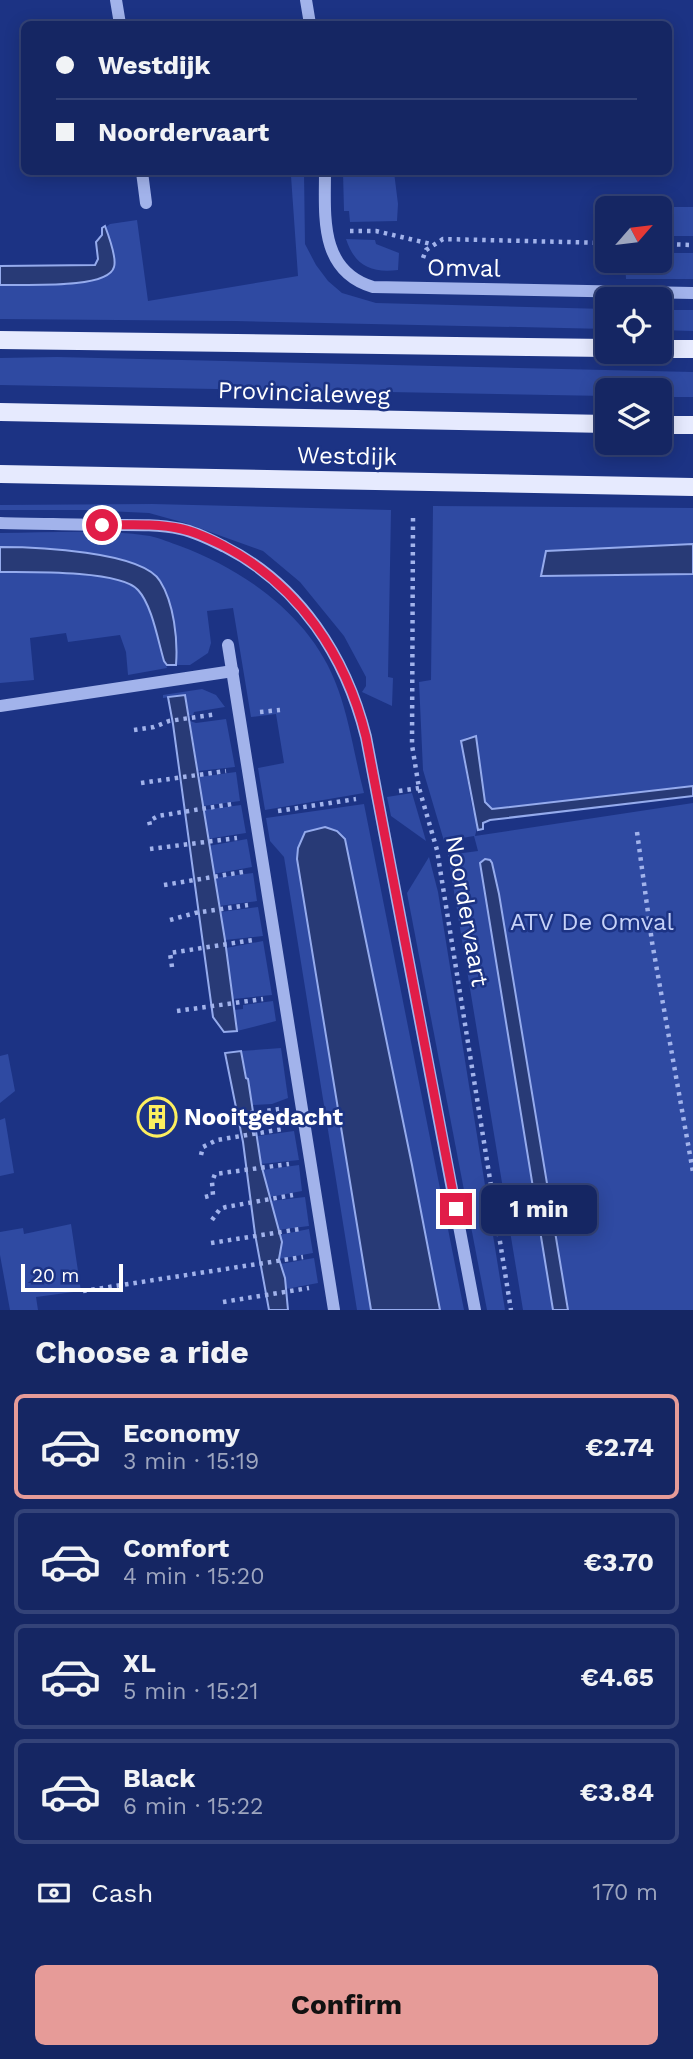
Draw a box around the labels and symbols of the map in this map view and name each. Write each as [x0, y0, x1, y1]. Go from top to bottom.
north arrow [595, 196, 672, 273]
street label: Omval [427, 253, 502, 283]
street label: Provincialeweg [217, 376, 391, 410]
street label: Westdijk [297, 441, 398, 471]
route start [86, 509, 118, 541]
street label: Noordervaart [440, 833, 494, 989]
park label: ATV De Omval [510, 908, 675, 936]
building icon: Nooitgedacht [136, 1096, 178, 1138]
place label: Nooitgedacht [184, 1103, 344, 1131]
callout: 1 min [480, 1184, 596, 1234]
route end [440, 1193, 472, 1225]
scale bar [21, 1261, 122, 1293]

